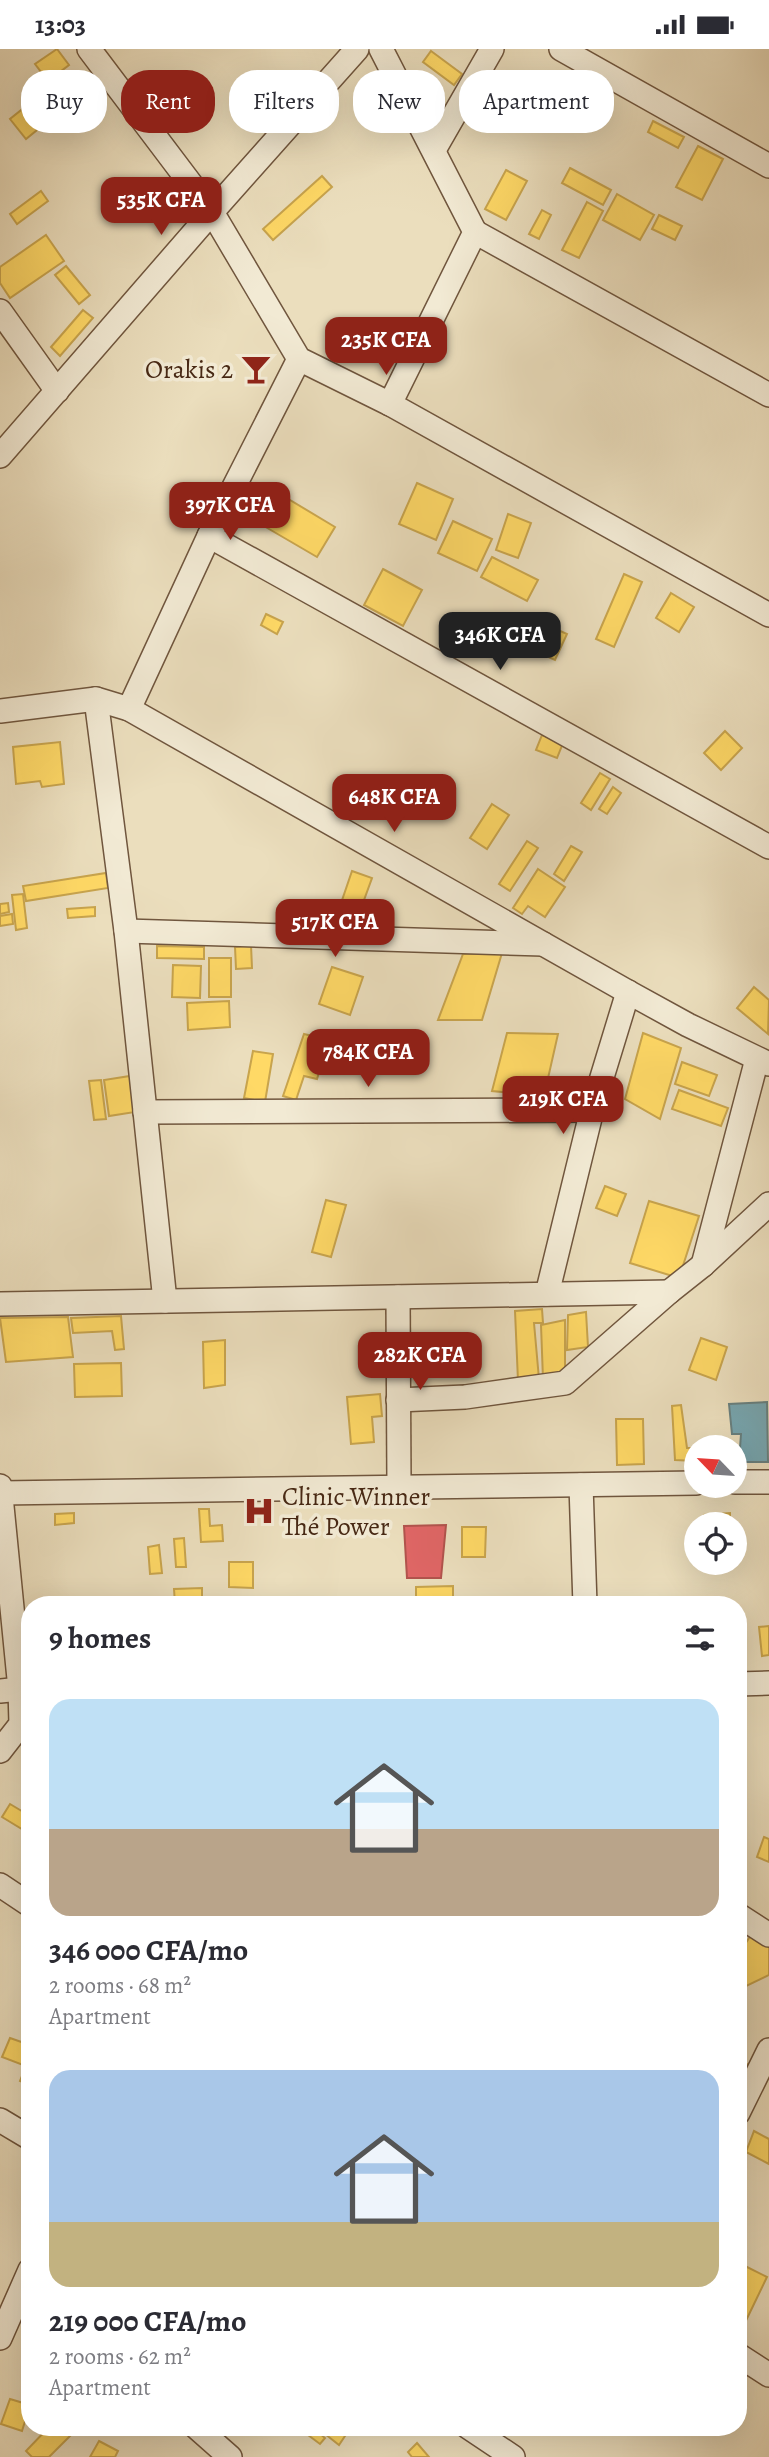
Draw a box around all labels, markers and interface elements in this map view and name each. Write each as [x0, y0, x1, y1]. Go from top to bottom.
text: 13:03 [35, 7, 86, 42]
chip: Buy [21, 70, 107, 133]
chip: Rent [121, 70, 215, 133]
chip: Filters [229, 70, 339, 133]
chip: New [353, 70, 445, 133]
chip: Apartment [459, 70, 614, 133]
pin: 535K CFA [89, 177, 233, 237]
text: 535K CFA [117, 184, 205, 215]
pin: 235K CFA [314, 317, 458, 377]
text: 235K CFA [341, 324, 431, 355]
place label: Orakis 2 [145, 352, 233, 387]
bar icon: Orakis 2 [239, 352, 273, 386]
pin: 397K CFA [158, 483, 302, 542]
text: 397K CFA [185, 489, 275, 520]
pin: 346K CFA [428, 613, 572, 672]
text: 346K CFA [455, 619, 545, 650]
pin: 648K CFA [322, 775, 466, 834]
text: 648K CFA [348, 781, 440, 812]
pin: 517K CFA [263, 899, 407, 959]
text: 517K CFA [292, 906, 378, 937]
pin: 784K CFA [296, 1030, 440, 1089]
text: 784K CFA [323, 1036, 413, 1067]
pin: 219K CFA [491, 1077, 635, 1136]
text: 219K CFA [518, 1083, 608, 1114]
pin: 282K CFA [348, 1333, 492, 1392]
text: 282K CFA [374, 1339, 466, 1370]
north arrow [684, 1435, 747, 1498]
map controls [684, 1435, 747, 1575]
place label: Clinic Winner Thé Power [282, 1479, 430, 1544]
hospital icon: Clinic Winner Thé Power [242, 1494, 276, 1528]
button: locate [684, 1512, 747, 1575]
text: 9 homes [49, 1618, 151, 1658]
icon: filters [681, 1619, 719, 1657]
icon: home [321, 1745, 447, 1871]
text: 346 000 CFA/mo [49, 1930, 248, 1970]
text: 2 rooms · 68 m² [49, 1970, 191, 2001]
text: Apartment [49, 2001, 151, 2032]
icon: home [321, 2116, 447, 2242]
text: 219 000 CFA/mo [49, 2301, 246, 2341]
text: 2 rooms · 62 m² [49, 2341, 191, 2372]
text: Apartment [49, 2372, 151, 2403]

